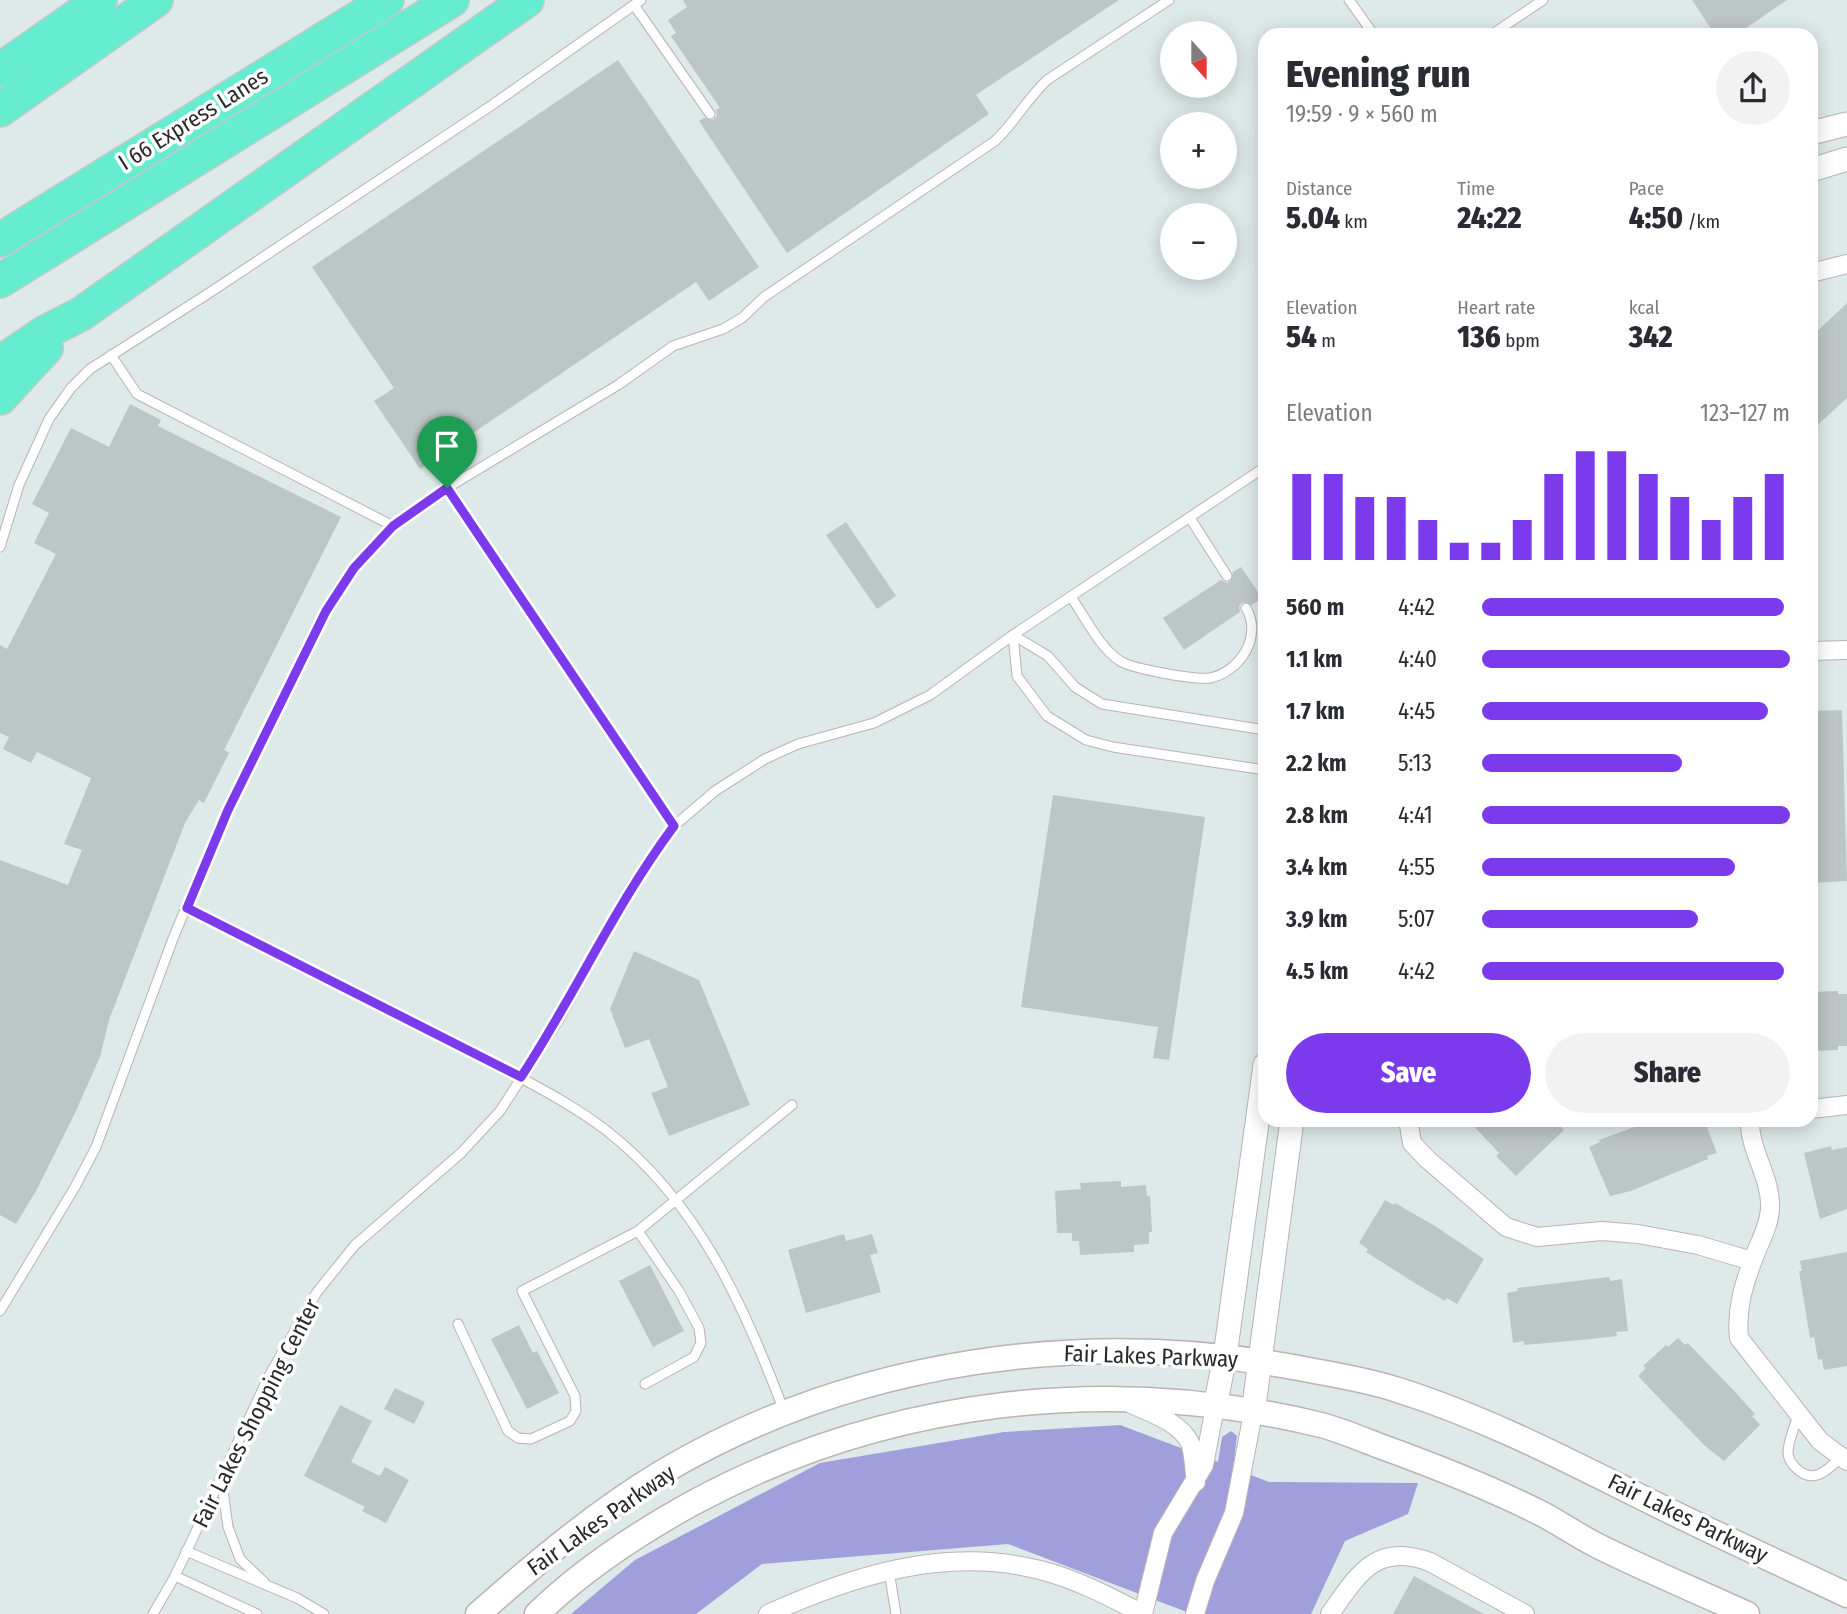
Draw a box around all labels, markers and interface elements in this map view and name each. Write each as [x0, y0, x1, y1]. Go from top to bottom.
north arrow [1160, 21, 1237, 98]
map controls [1160, 21, 1237, 280]
text: Evening run [1286, 51, 1470, 97]
button: share [1716, 51, 1790, 125]
street label: I 66 Express Lanes [113, 62, 273, 176]
text: 19:59 · 9 × 560 m [1286, 100, 1438, 128]
button: + [1160, 112, 1237, 189]
text: Distance [1286, 177, 1353, 200]
text: Time [1457, 177, 1495, 200]
text: Pace [1629, 177, 1664, 200]
text: 5.04 [1286, 200, 1340, 236]
text: 24:22 [1457, 200, 1522, 236]
text: 4:50 [1629, 200, 1683, 236]
button: − [1160, 203, 1237, 280]
text: km [1340, 210, 1368, 233]
text: /km [1683, 210, 1720, 233]
text: Elevation [1286, 296, 1358, 319]
text: Heart rate [1457, 296, 1535, 319]
text: kcal [1629, 296, 1659, 319]
text: 54 [1286, 319, 1317, 355]
text: 136 [1457, 319, 1501, 355]
text: 342 [1629, 319, 1673, 355]
text: m [1317, 329, 1336, 352]
text: bpm [1501, 329, 1540, 352]
text: Elevation [1286, 399, 1373, 427]
text: 123–127 m [1700, 399, 1790, 427]
pin [417, 416, 477, 488]
icon: arrive [428, 427, 466, 465]
text: 560 m [1286, 593, 1344, 621]
text: 4:42 [1398, 593, 1435, 621]
text: 1.1 km [1286, 645, 1342, 673]
text: 4:40 [1398, 645, 1437, 673]
text: 1.7 km [1286, 697, 1345, 725]
text: 4:45 [1398, 697, 1435, 725]
text: 2.2 km [1286, 749, 1347, 777]
text: 5:13 [1398, 749, 1432, 777]
text: 2.8 km [1286, 801, 1348, 829]
text: 4:41 [1398, 801, 1433, 829]
text: 3.4 km [1286, 853, 1348, 881]
text: 4:55 [1398, 853, 1435, 881]
text: 3.9 km [1286, 905, 1348, 933]
text: 5:07 [1398, 905, 1434, 933]
text: 4.5 km [1286, 957, 1349, 985]
text: 4:42 [1398, 957, 1435, 985]
button: Save [1286, 1033, 1531, 1113]
button: Share [1545, 1033, 1790, 1113]
street label: Fair Lakes Shopping Center [186, 1294, 326, 1532]
street label: Fair Lakes Parkway [1063, 1339, 1239, 1373]
street label: Fair Lakes Parkway [522, 1458, 681, 1581]
street label: Fair Lakes Parkway [1603, 1467, 1773, 1569]

